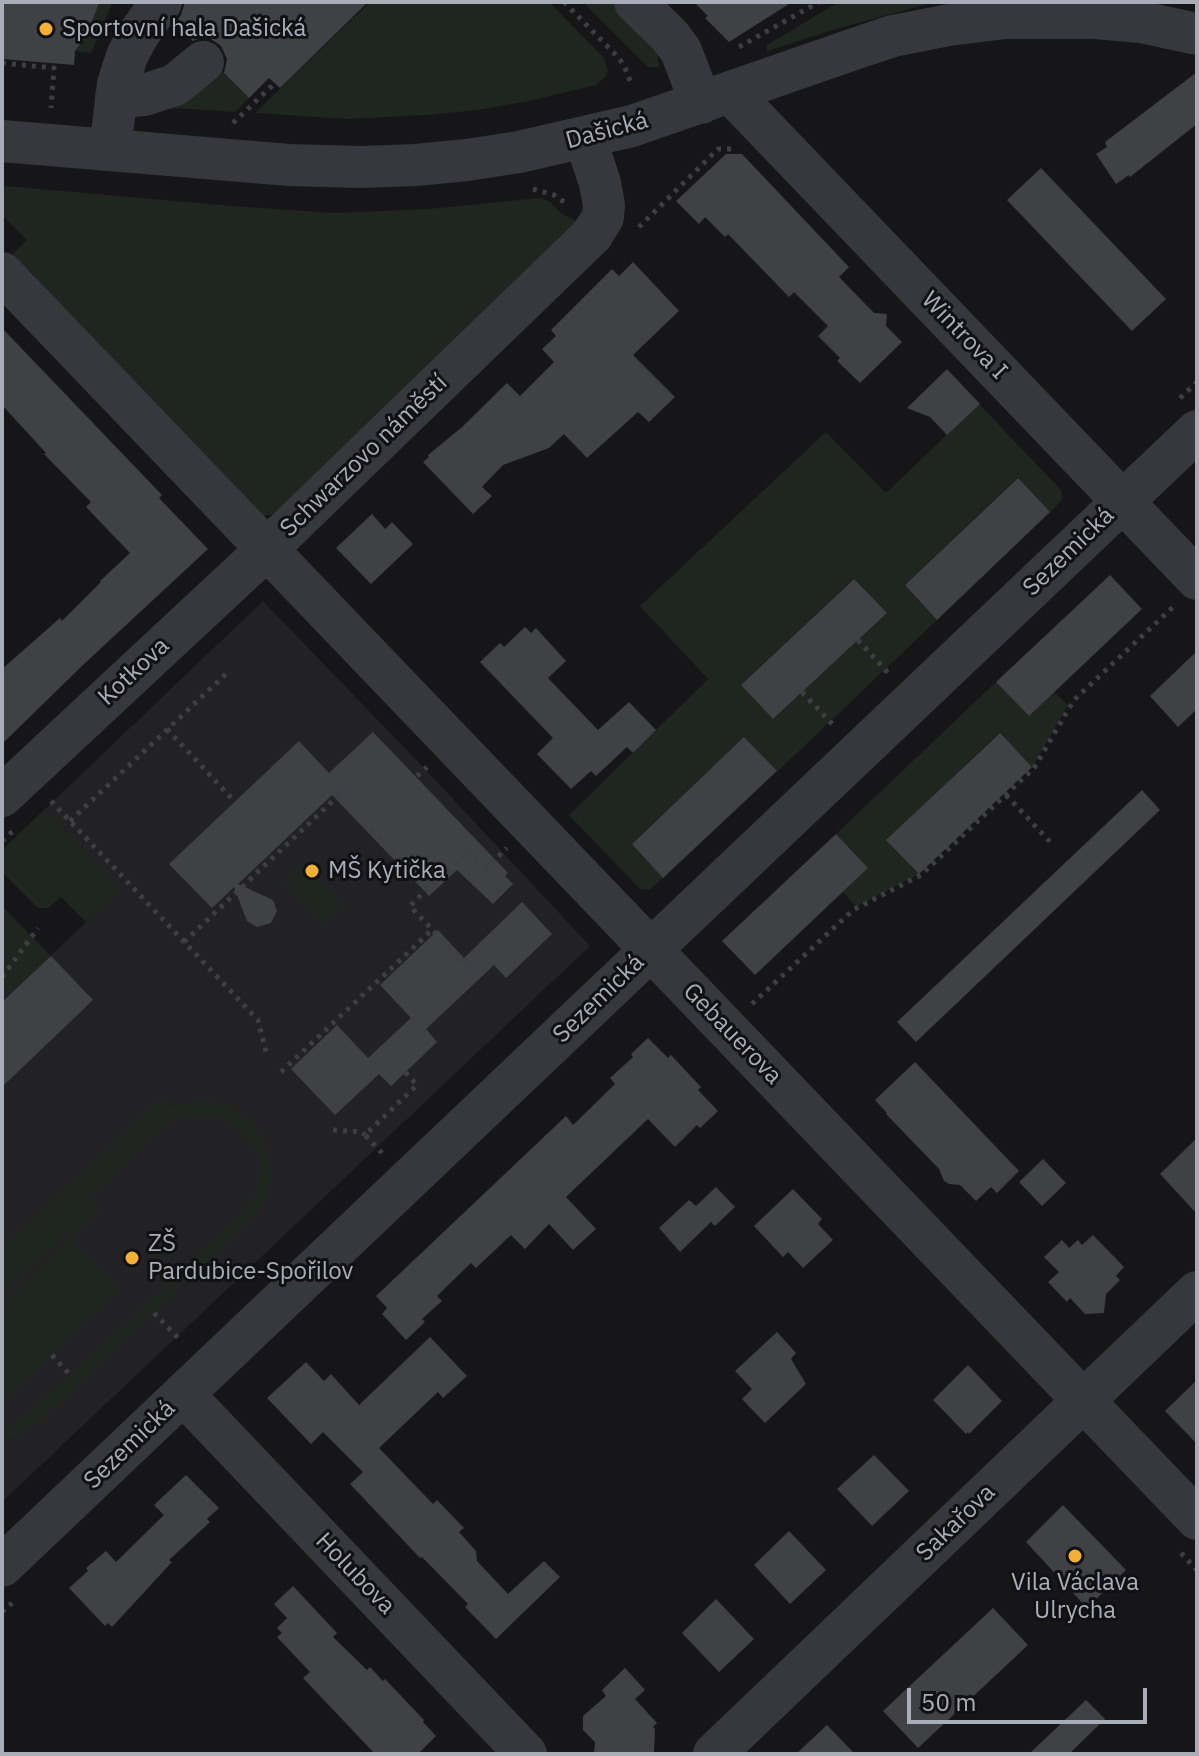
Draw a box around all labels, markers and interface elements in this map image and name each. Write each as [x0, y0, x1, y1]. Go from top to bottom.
place label: Sportovní hala Dašická [62, 15, 306, 43]
marker: Sportovní hala Dašická [37, 20, 55, 38]
street label: Dašická [563, 106, 651, 156]
street label: Wintrova I [915, 286, 1013, 386]
street label: Schwarzovo náměstí [275, 369, 453, 543]
street label: Sezemická [1017, 502, 1121, 602]
street label: Kotkova [93, 632, 175, 712]
place label: MŠ Kytička [328, 857, 446, 885]
marker: MŠ Kytička [303, 862, 321, 880]
street label: Sezemická [547, 949, 651, 1049]
street label: Gebauerova [677, 977, 787, 1091]
place label: ZŠ Pardubice-Spořilov [148, 1230, 353, 1286]
marker: ZŠ Pardubice-Spořilov [123, 1249, 141, 1267]
street label: Sezemická [78, 1395, 182, 1495]
street label: Sakařova [911, 1478, 1001, 1568]
street label: Holubova [309, 1527, 401, 1621]
marker: Vila Václava Ulrycha [1066, 1547, 1084, 1565]
place label: Vila Václava Ulrycha [1011, 1569, 1139, 1625]
scale bar [911, 1672, 1151, 1722]
text: 50 m [921, 1686, 976, 1718]

